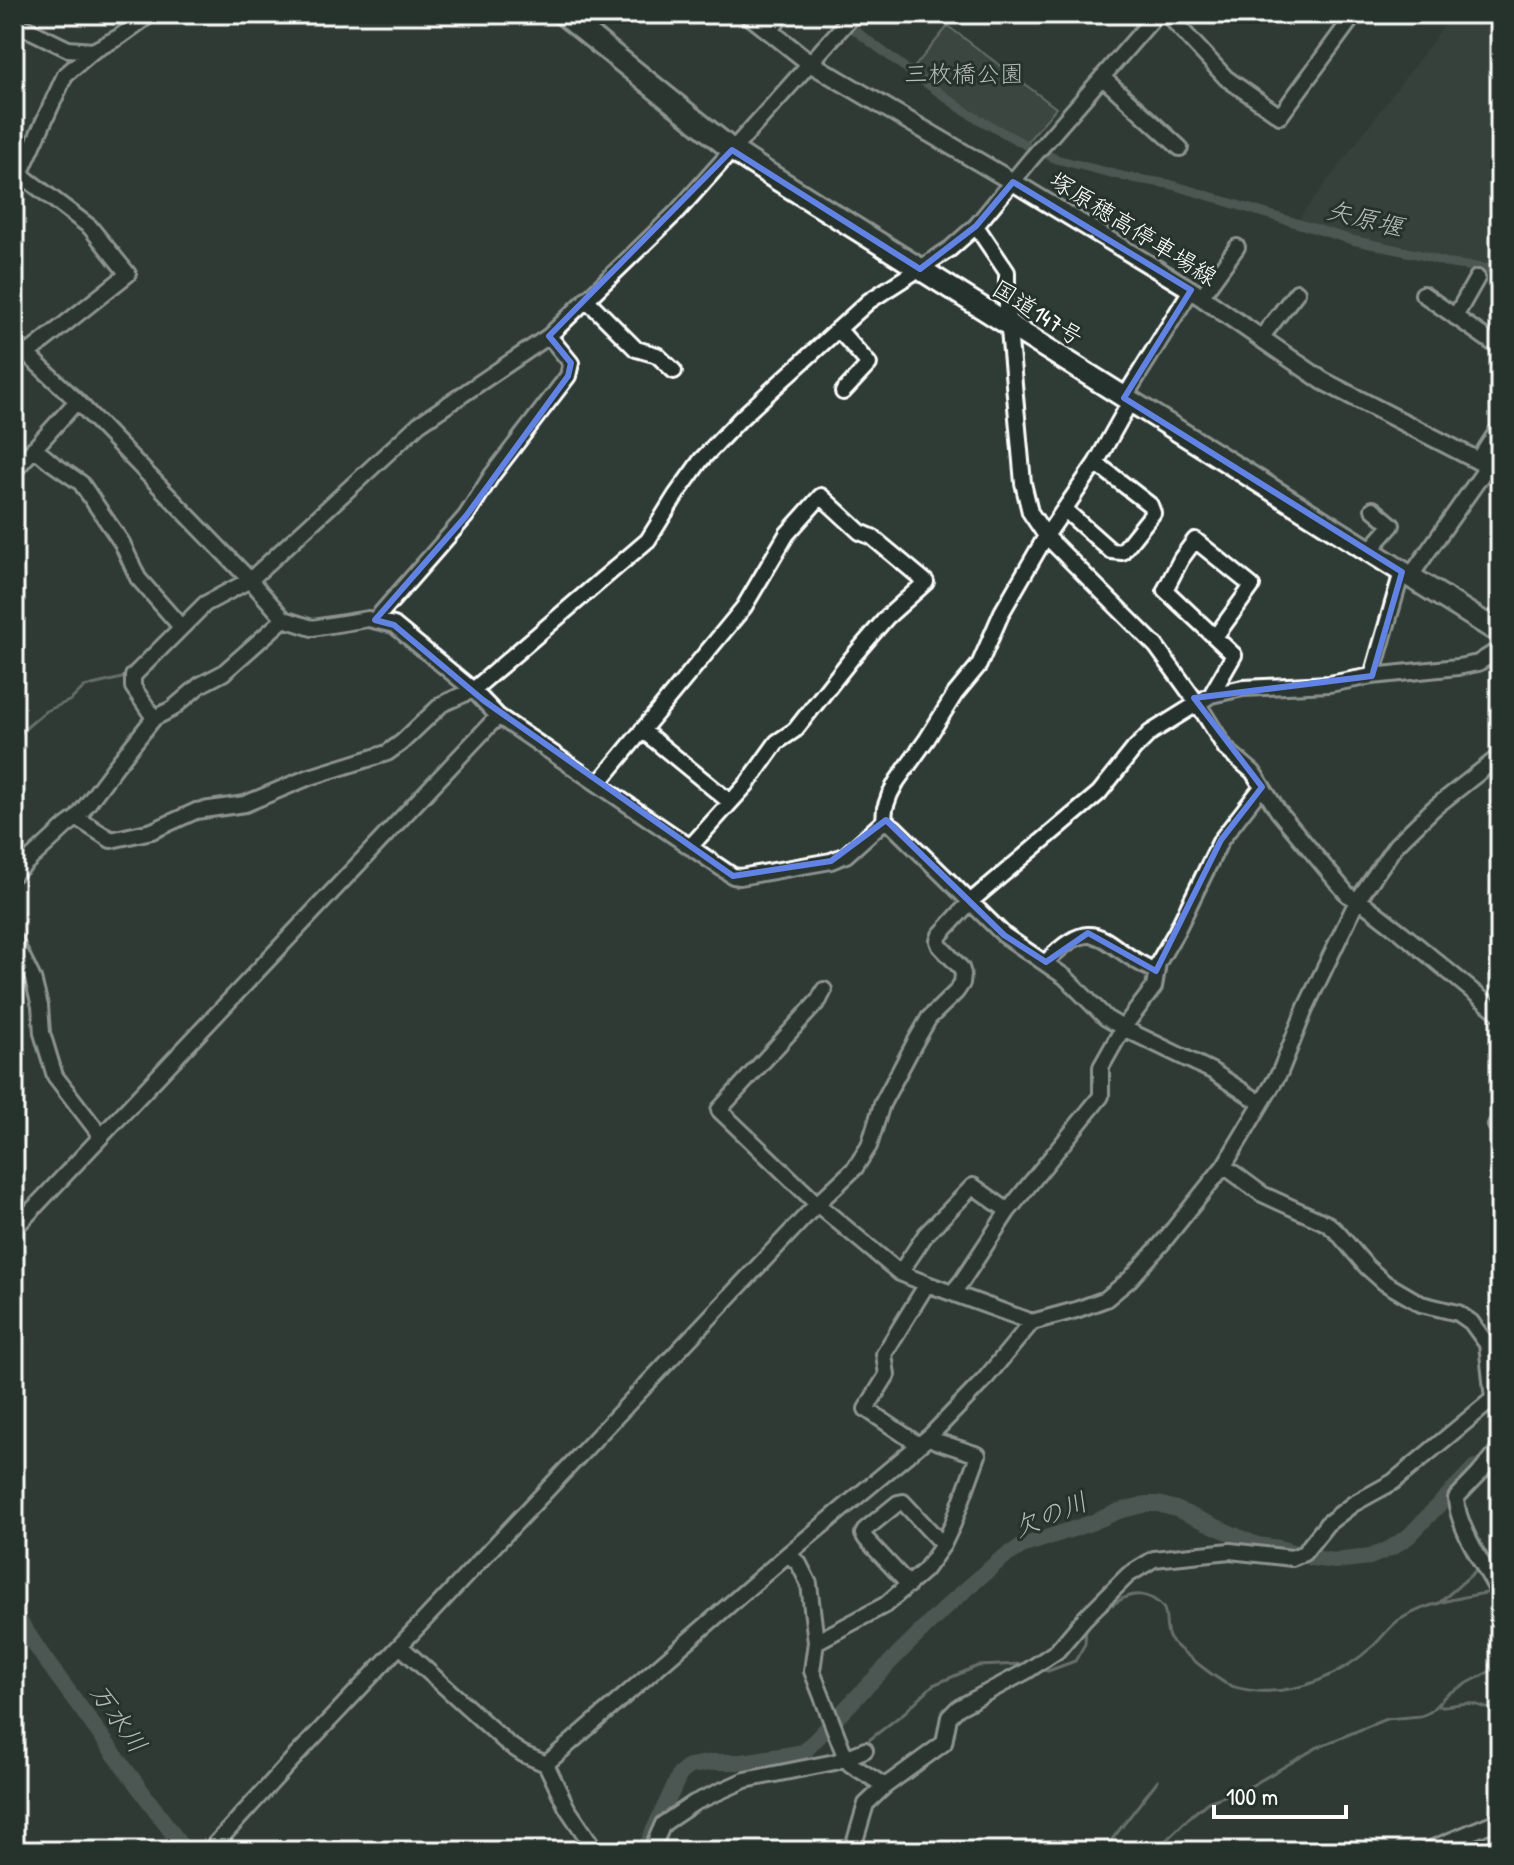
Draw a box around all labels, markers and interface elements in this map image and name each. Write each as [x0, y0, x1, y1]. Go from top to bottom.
park label: 三枚橋公園 [904, 57, 1024, 89]
street label: 塚原穂高停車場線 [1044, 164, 1224, 292]
water label: 矢原堰 [1323, 192, 1410, 245]
street label: 国道147号 [986, 272, 1090, 352]
water label: 欠の川 [1007, 1483, 1093, 1545]
water label: 万水川 [82, 1676, 156, 1760]
scale bar [1214, 1769, 1346, 1819]
text: 100 m [1226, 1780, 1278, 1812]

